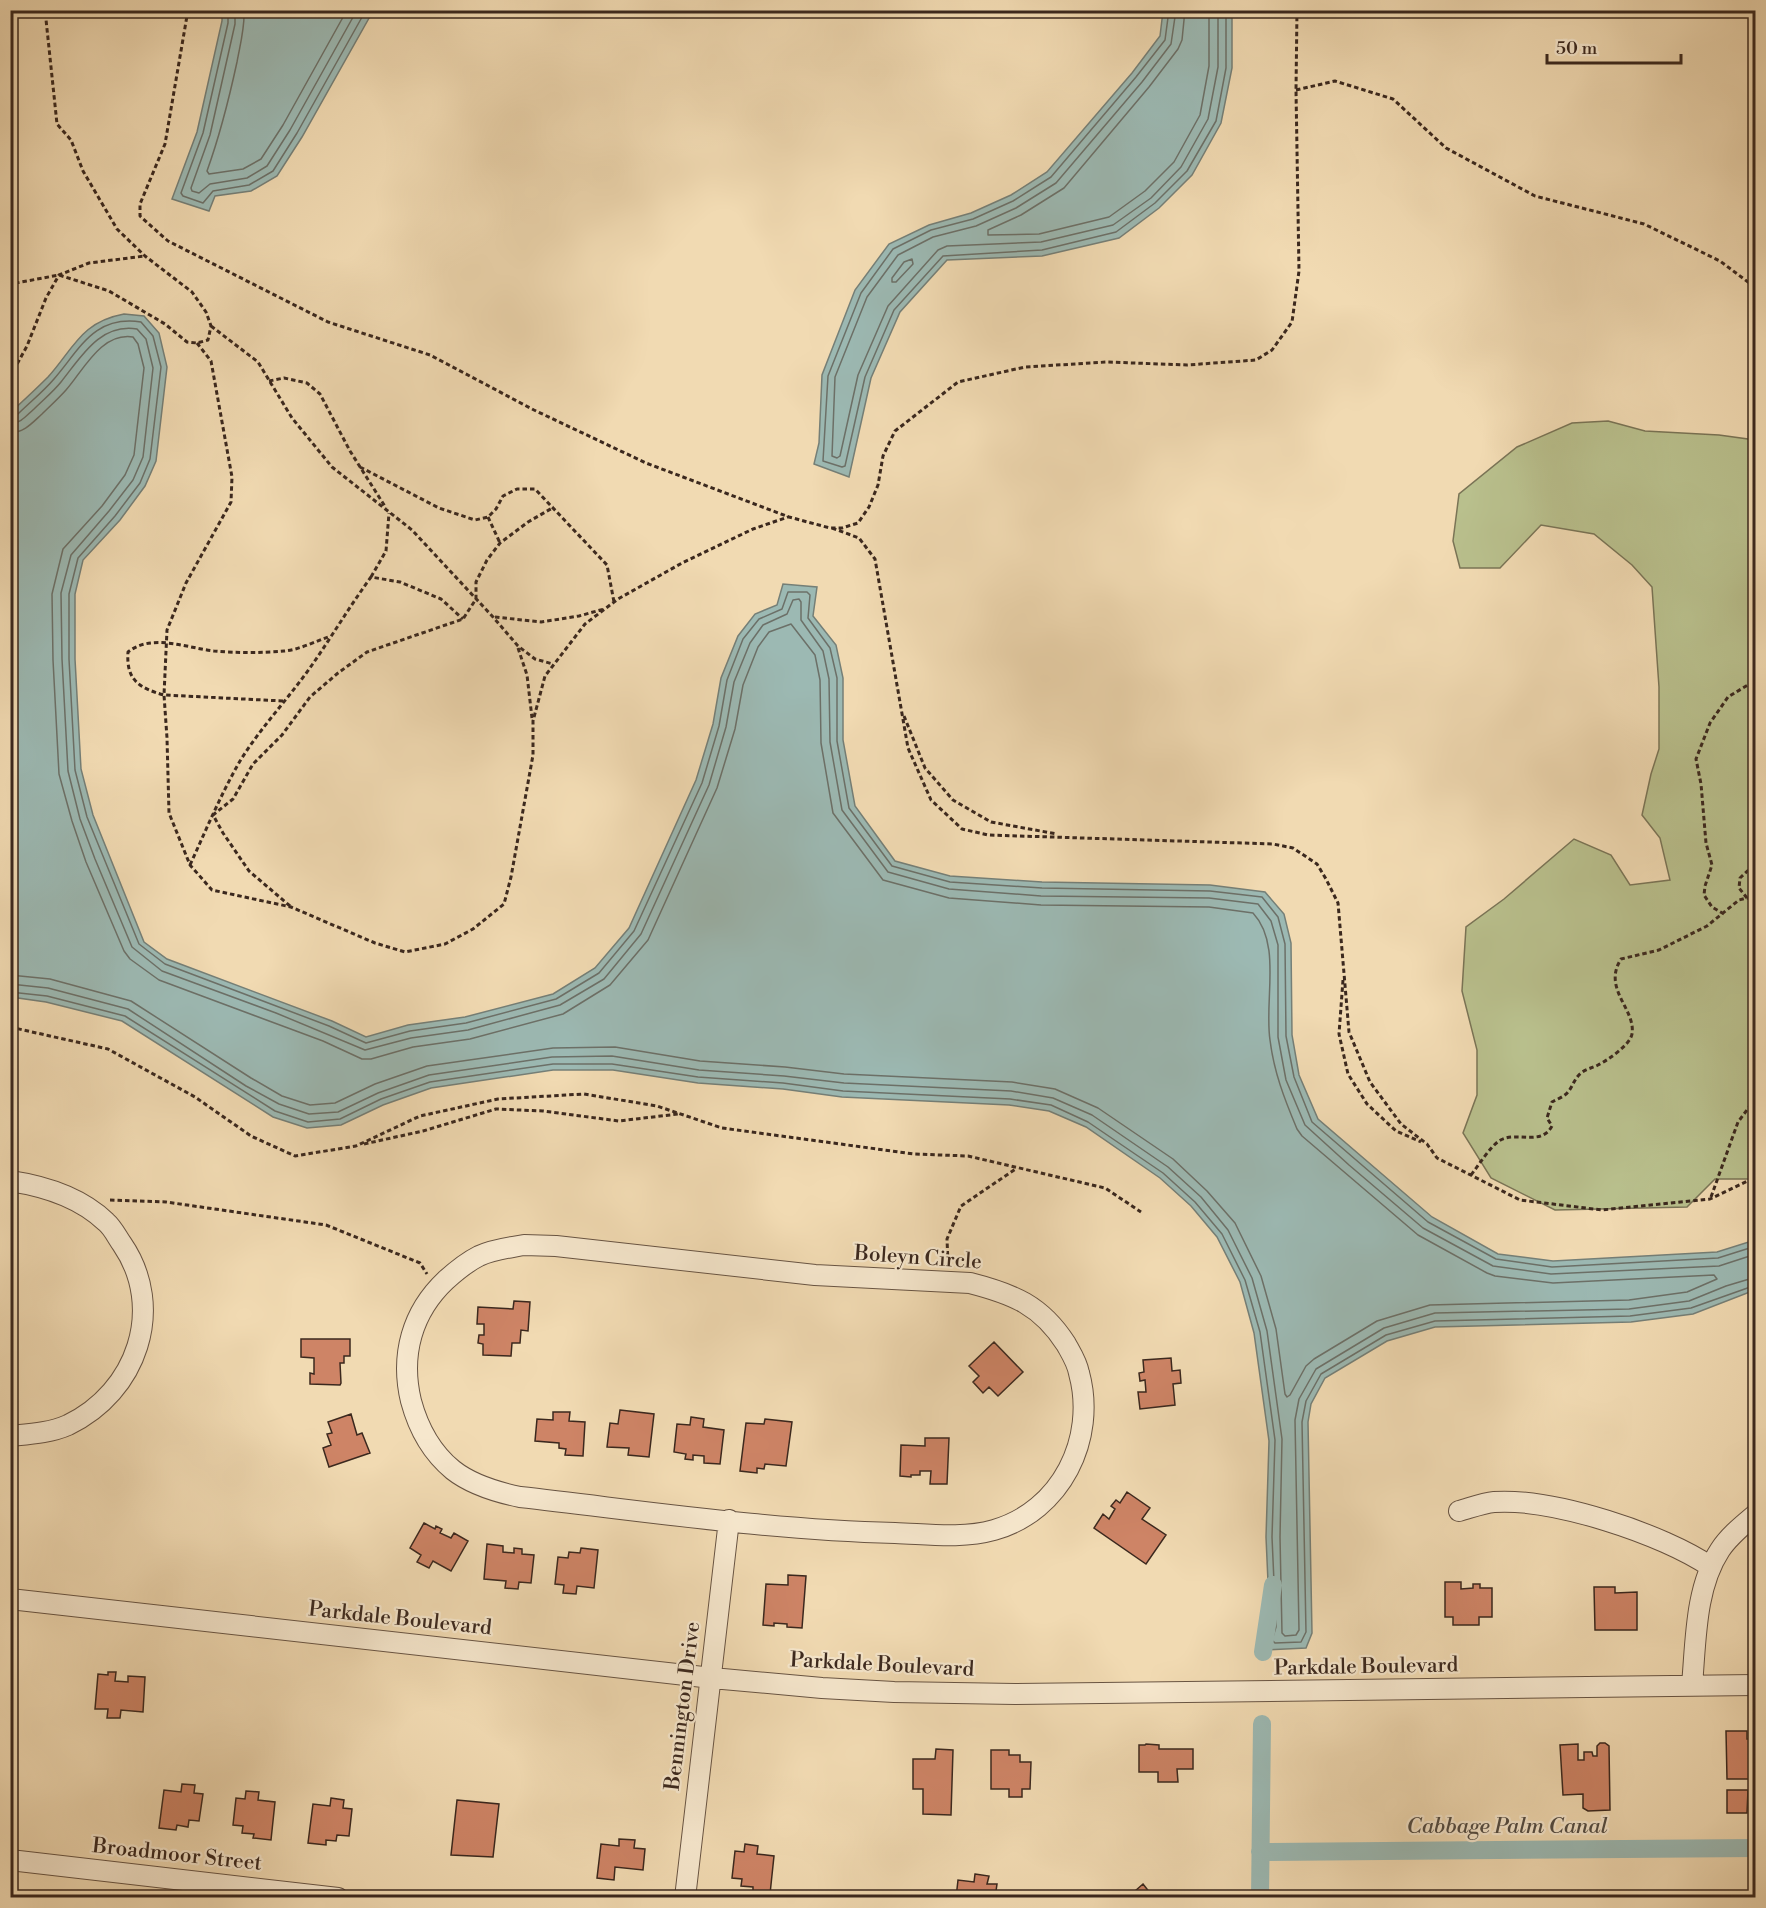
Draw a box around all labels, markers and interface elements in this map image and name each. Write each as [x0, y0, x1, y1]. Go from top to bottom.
scale bar [1547, 27, 1680, 65]
text: 50 m [1556, 37, 1598, 60]
street label: Boleyn Circle [852, 1241, 983, 1275]
street label: Parkdale Boulevard [307, 1596, 493, 1642]
street label: Bennington Drive [660, 1620, 706, 1793]
street label: Parkdale Boulevard [789, 1647, 975, 1683]
street label: Parkdale Boulevard [1274, 1652, 1459, 1682]
water label: Cabbage Palm Canal [1406, 1813, 1608, 1840]
street label: Broadmoor Street [90, 1833, 264, 1877]

